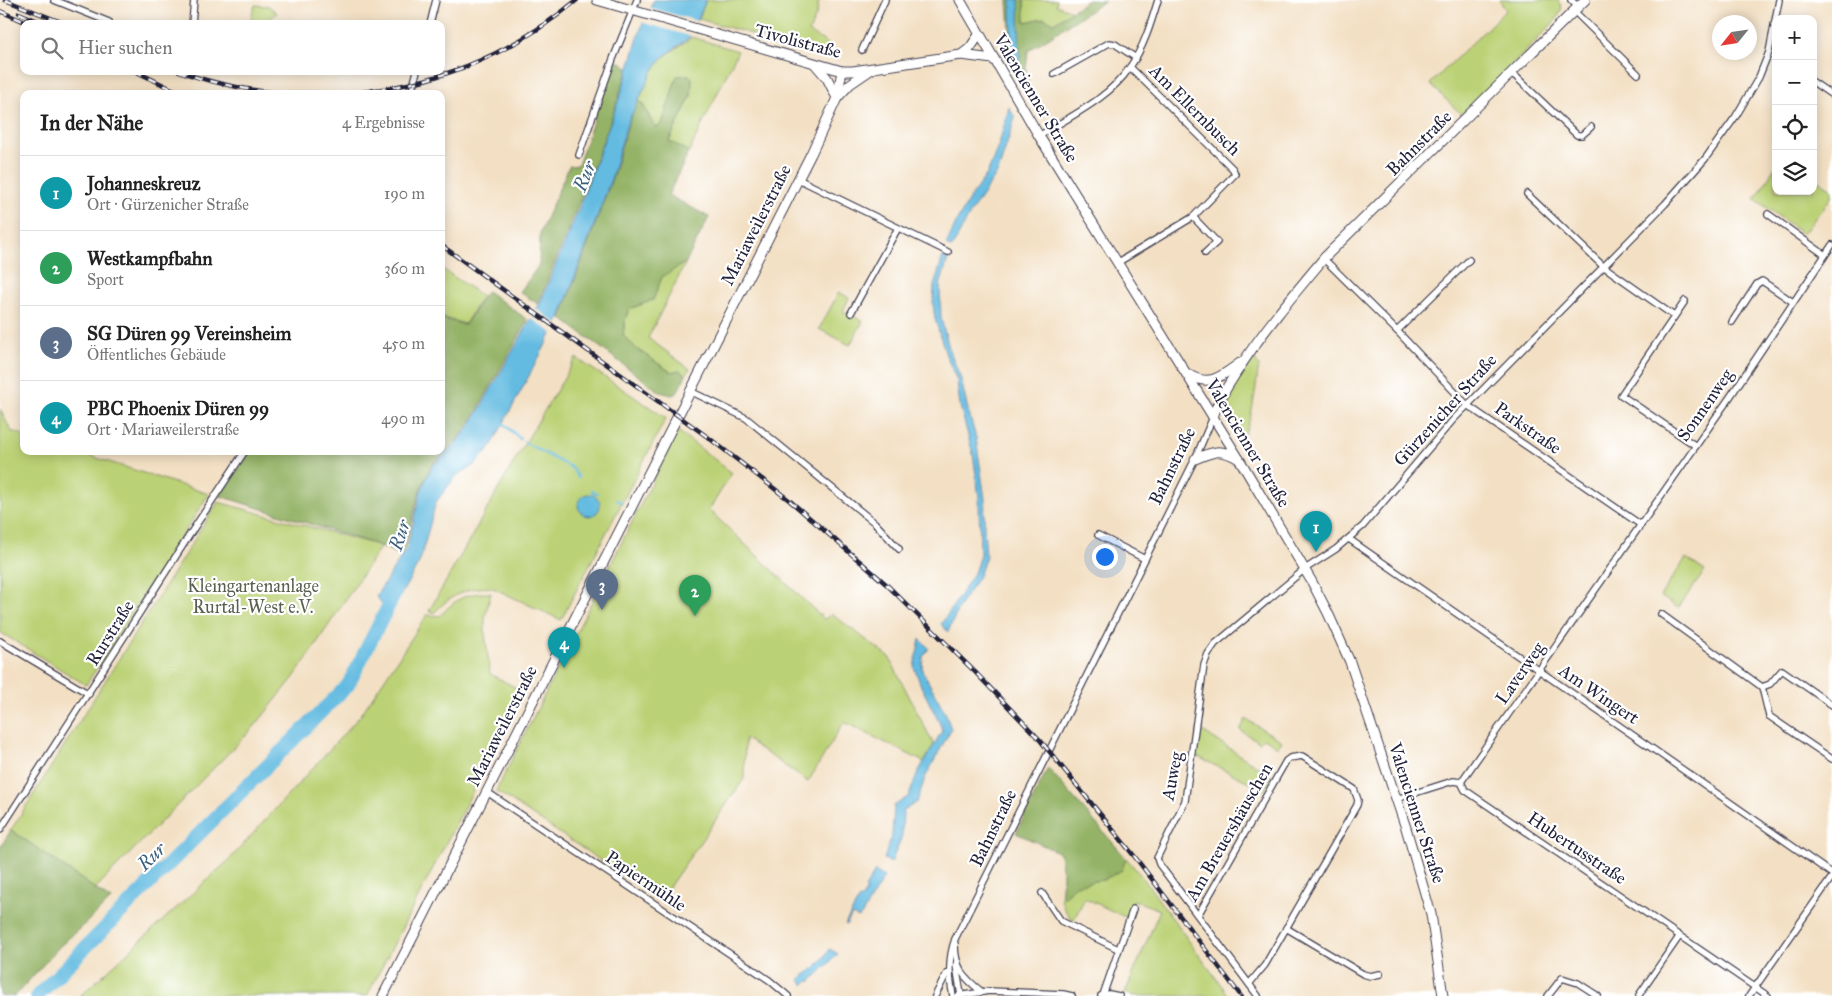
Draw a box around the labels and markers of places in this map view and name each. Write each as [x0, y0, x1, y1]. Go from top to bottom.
pin: 1 [1300, 511, 1332, 552]
pin: 3 [586, 569, 618, 610]
pin: 2 [679, 575, 711, 616]
pin: 4 [548, 627, 580, 668]

